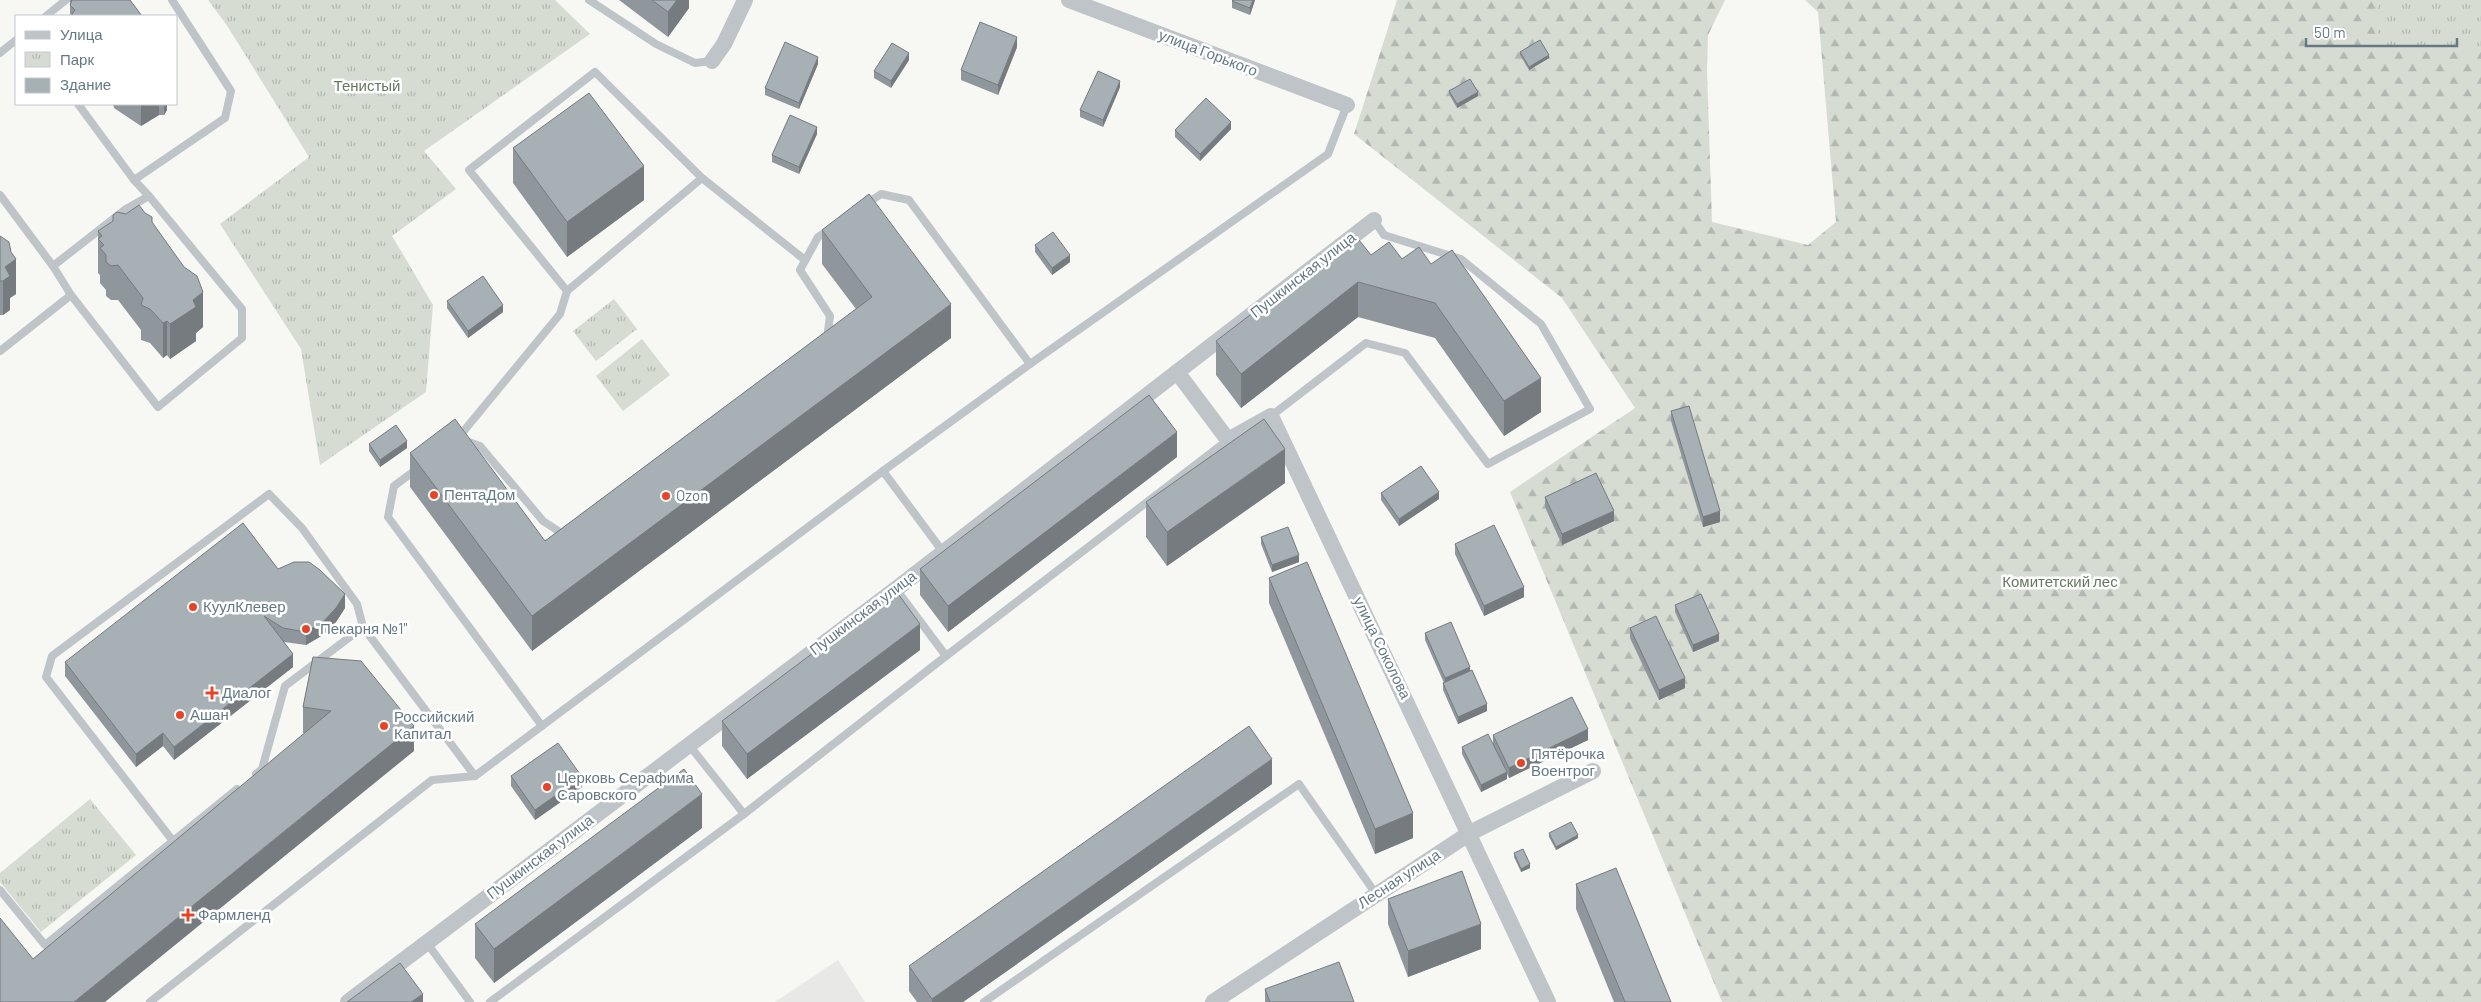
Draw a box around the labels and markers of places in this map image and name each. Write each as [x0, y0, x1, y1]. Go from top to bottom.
place label: ПентаДом [444, 485, 515, 503]
place label: Ozon [676, 486, 708, 504]
marker: ПентаДом [428, 489, 440, 501]
marker: Ozon [660, 490, 672, 502]
place label: КуулКлевер [203, 597, 285, 615]
marker: КуулКлевер [187, 601, 199, 613]
place label: "Пекарня №1" [316, 619, 407, 637]
marker: "Пекарня №1" [300, 623, 312, 635]
place label: Диалог [222, 683, 272, 701]
marker: Диалог [206, 687, 218, 699]
place label: Ашан [190, 705, 229, 723]
place label: Российский Капитал [394, 707, 474, 742]
marker: Ашан [174, 709, 186, 721]
marker: Российский Капитал [378, 720, 390, 732]
place label: Пятёрочка Воентрог [1531, 744, 1605, 779]
marker: Пятёрочка Воентрог [1515, 757, 1527, 769]
place label: Церковь Серафима Саровского [557, 768, 695, 803]
marker: Церковь Серафима Саровского [541, 781, 553, 793]
place label: Фармленд [198, 905, 271, 923]
marker: Фармленд [182, 909, 194, 921]

